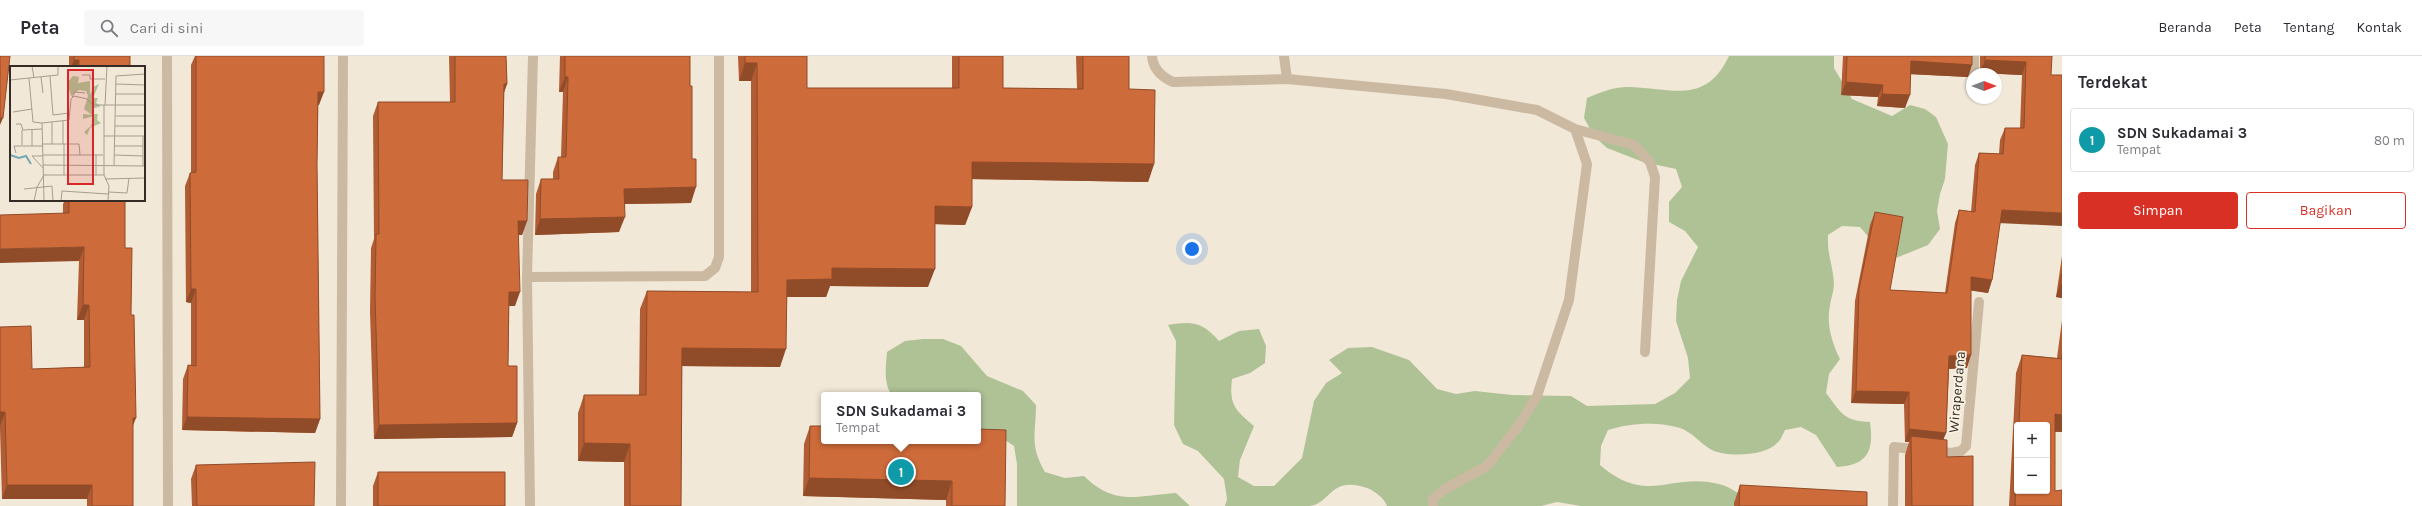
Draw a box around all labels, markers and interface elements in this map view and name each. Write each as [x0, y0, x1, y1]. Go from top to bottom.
search box [84, 10, 364, 46]
text: Peta [20, 17, 60, 39]
icon: search [98, 17, 120, 39]
text: Cari di sini [130, 19, 203, 37]
text: Beranda [2159, 19, 2212, 36]
text: Peta [2234, 19, 2262, 36]
text: Tentang [2284, 19, 2335, 36]
text: Kontak [2357, 19, 2402, 36]
inset map [10, 66, 145, 201]
north arrow [1966, 68, 2002, 104]
text: Terdekat [2078, 72, 2147, 92]
text: SDN Sukadamai 3 [2117, 124, 2247, 142]
text: 1 [2090, 133, 2094, 148]
text: 80 m [2374, 133, 2405, 148]
text: Tempat [2117, 142, 2161, 157]
button: Simpan [2078, 192, 2238, 229]
button: Bagikan [2246, 192, 2406, 229]
your location [1182, 239, 1202, 259]
street label: Wiraperdana [1945, 350, 1969, 434]
popup [821, 392, 981, 444]
text: SDN Sukadamai 3 [836, 402, 966, 420]
text: Tempat [836, 420, 880, 435]
map controls [2014, 422, 2050, 494]
button: + [2014, 422, 2050, 458]
pin: 1 [888, 457, 914, 487]
button: − [2014, 458, 2050, 494]

